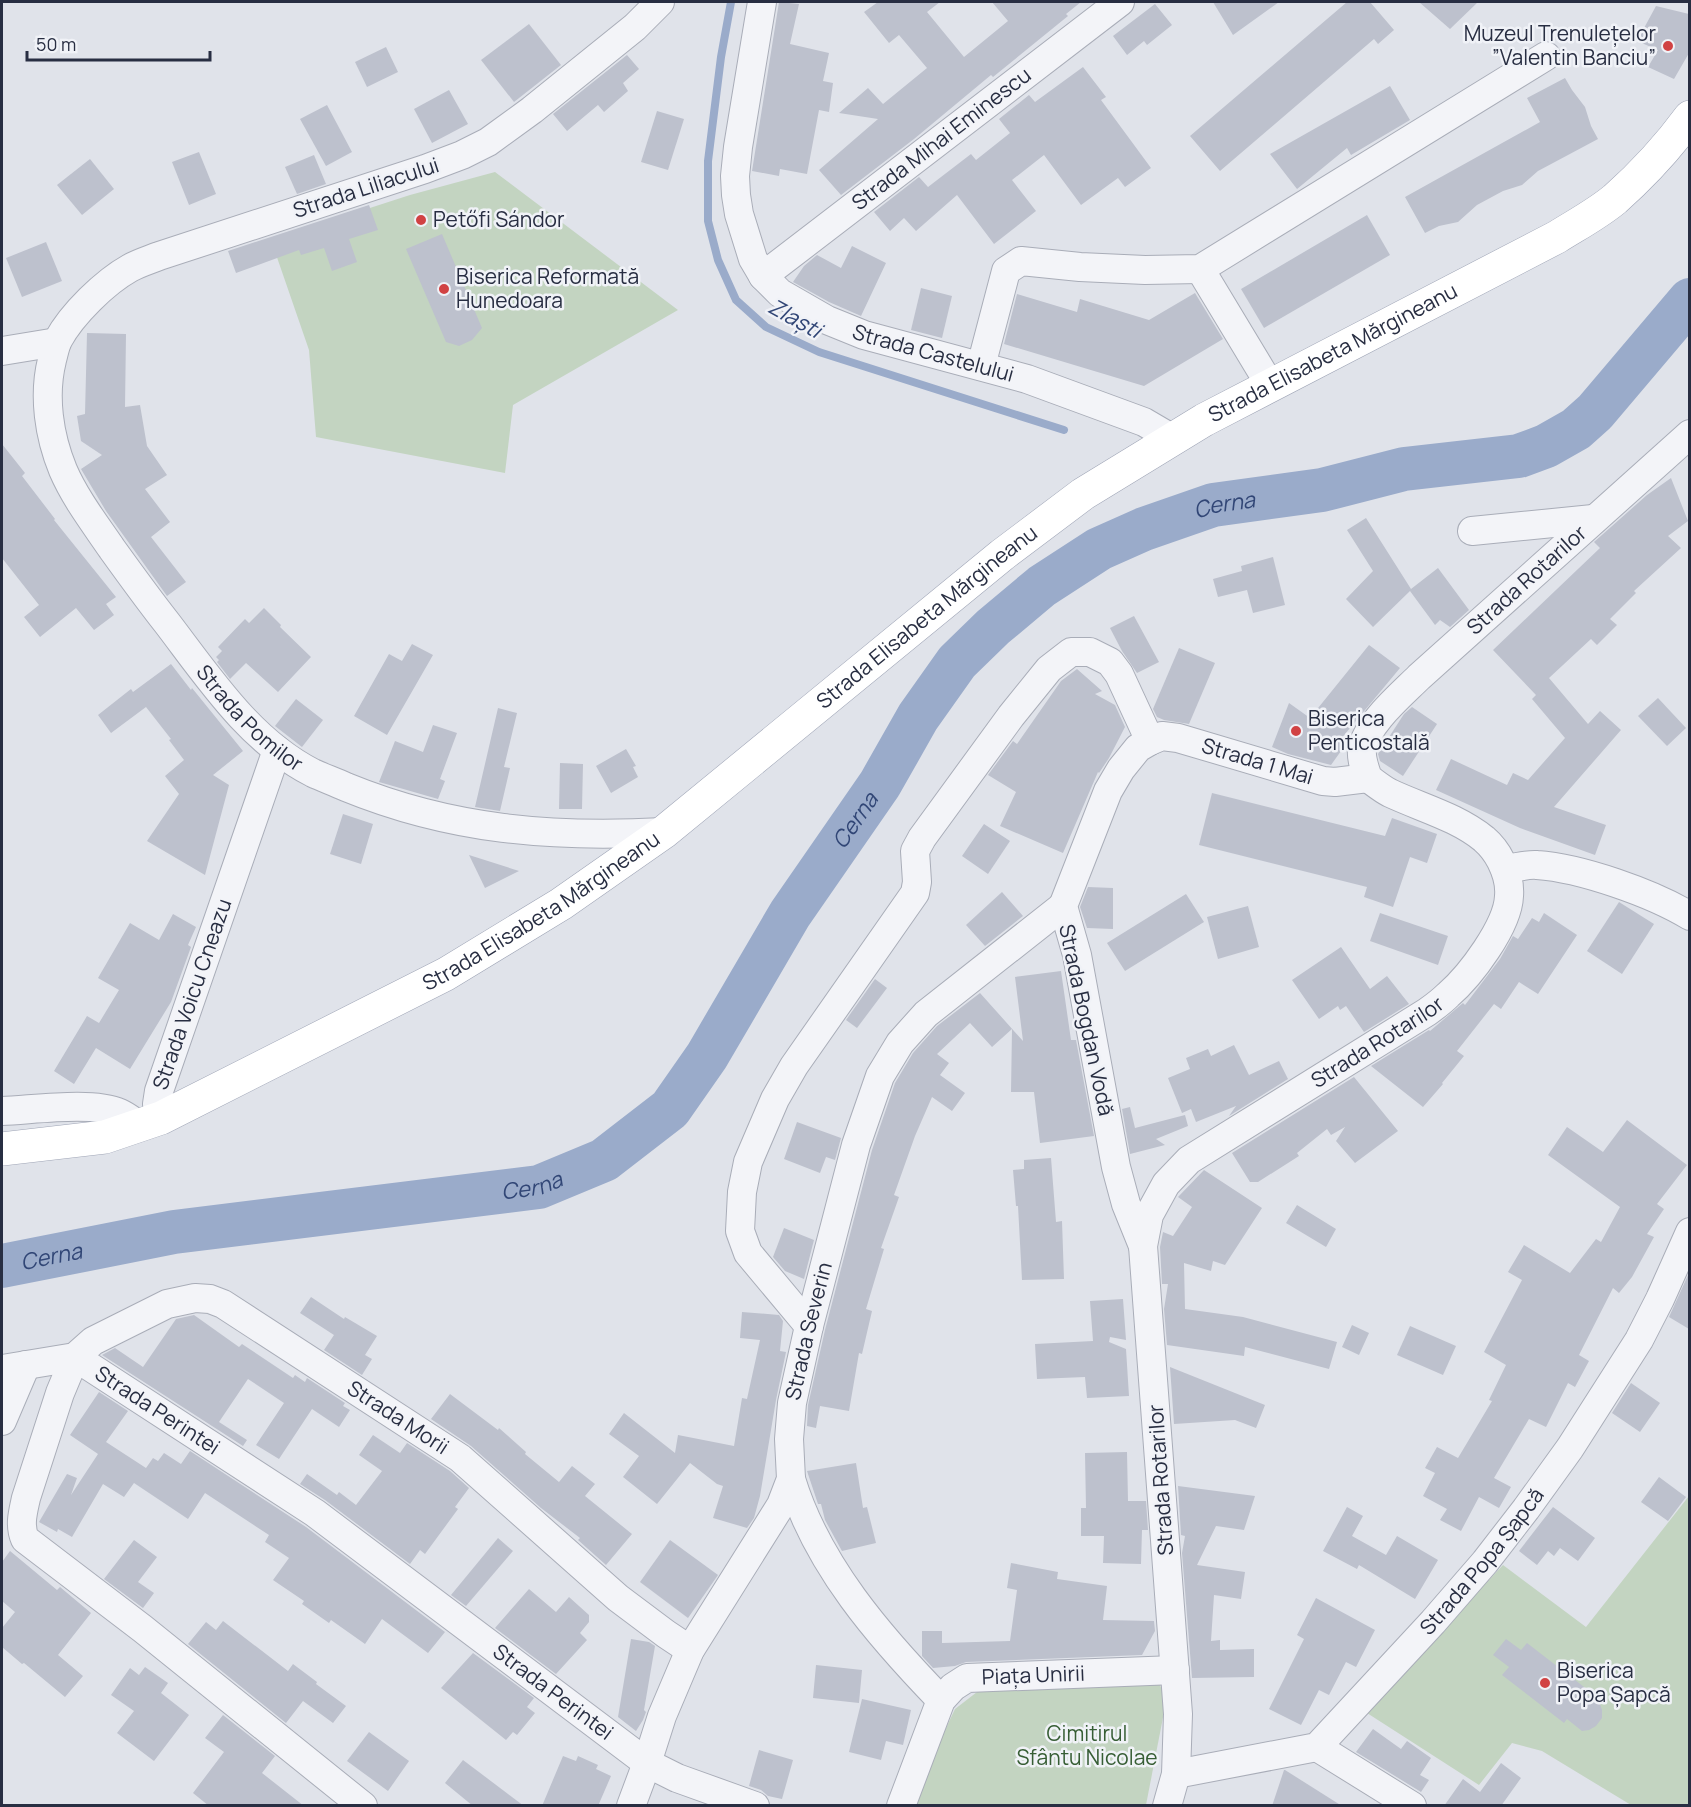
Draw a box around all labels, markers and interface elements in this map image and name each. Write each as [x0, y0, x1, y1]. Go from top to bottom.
place label: Muzeul Trenulețelor ”Valentin Banciu” [1464, 19, 1656, 71]
scale bar [27, 24, 210, 62]
text: 50 m [36, 32, 76, 56]
marker: Muzeul Trenulețelor ”Valentin Banciu” [1661, 39, 1675, 53]
street label: Strada Mihai Eminescu [846, 60, 1036, 216]
street label: Strada Liliacului [289, 150, 442, 224]
place label: Petőfi Sándor [433, 205, 565, 233]
marker: Petőfi Sándor [414, 213, 428, 227]
place label: Biserica Reformată Hunedoara [456, 262, 639, 314]
street label: Strada Elisabeta Mărgineanu [1203, 276, 1462, 428]
marker: Biserica Reformată Hunedoara [437, 282, 451, 296]
water label: Zlaști [763, 291, 829, 346]
street label: Strada Castelului [848, 317, 1017, 388]
water label: Cerna [1189, 484, 1258, 526]
street label: Strada Elisabeta Mărgineanu [810, 518, 1043, 715]
street label: Strada Rotarilor [1460, 518, 1592, 641]
street label: Strada Pomilor [190, 659, 309, 778]
place label: Biserica Penticostală [1308, 704, 1430, 756]
marker: Biserica Penticostală [1289, 724, 1303, 738]
street label: Strada 1 Mai [1198, 731, 1317, 790]
water label: Cerna [825, 785, 886, 854]
street label: Strada Elisabeta Mărgineanu [417, 824, 665, 997]
street label: Strada Voicu Cneazu [146, 895, 238, 1093]
street label: Strada Bogdan Vodă [1053, 922, 1121, 1118]
street label: Strada Rotarilor [1305, 989, 1450, 1094]
water label: Cerna [499, 1163, 568, 1207]
water label: Cerna [18, 1235, 86, 1277]
street label: Strada Severin [778, 1259, 838, 1402]
street label: Strada Perintei [90, 1359, 226, 1460]
street label: Strada Morii [342, 1373, 455, 1460]
street label: Strada Rotarilor [1141, 1403, 1179, 1557]
street label: Strada Popa Șapcă [1413, 1482, 1550, 1641]
street label: Strada Perintei [488, 1637, 619, 1746]
place label: Biserica Popa Șapcă [1557, 1656, 1671, 1708]
street label: Piața Unirii [981, 1658, 1085, 1690]
marker: Biserica Popa Șapcă [1538, 1676, 1552, 1690]
park label: Cimitirul Sfântu Nicolae [1016, 1719, 1158, 1771]

